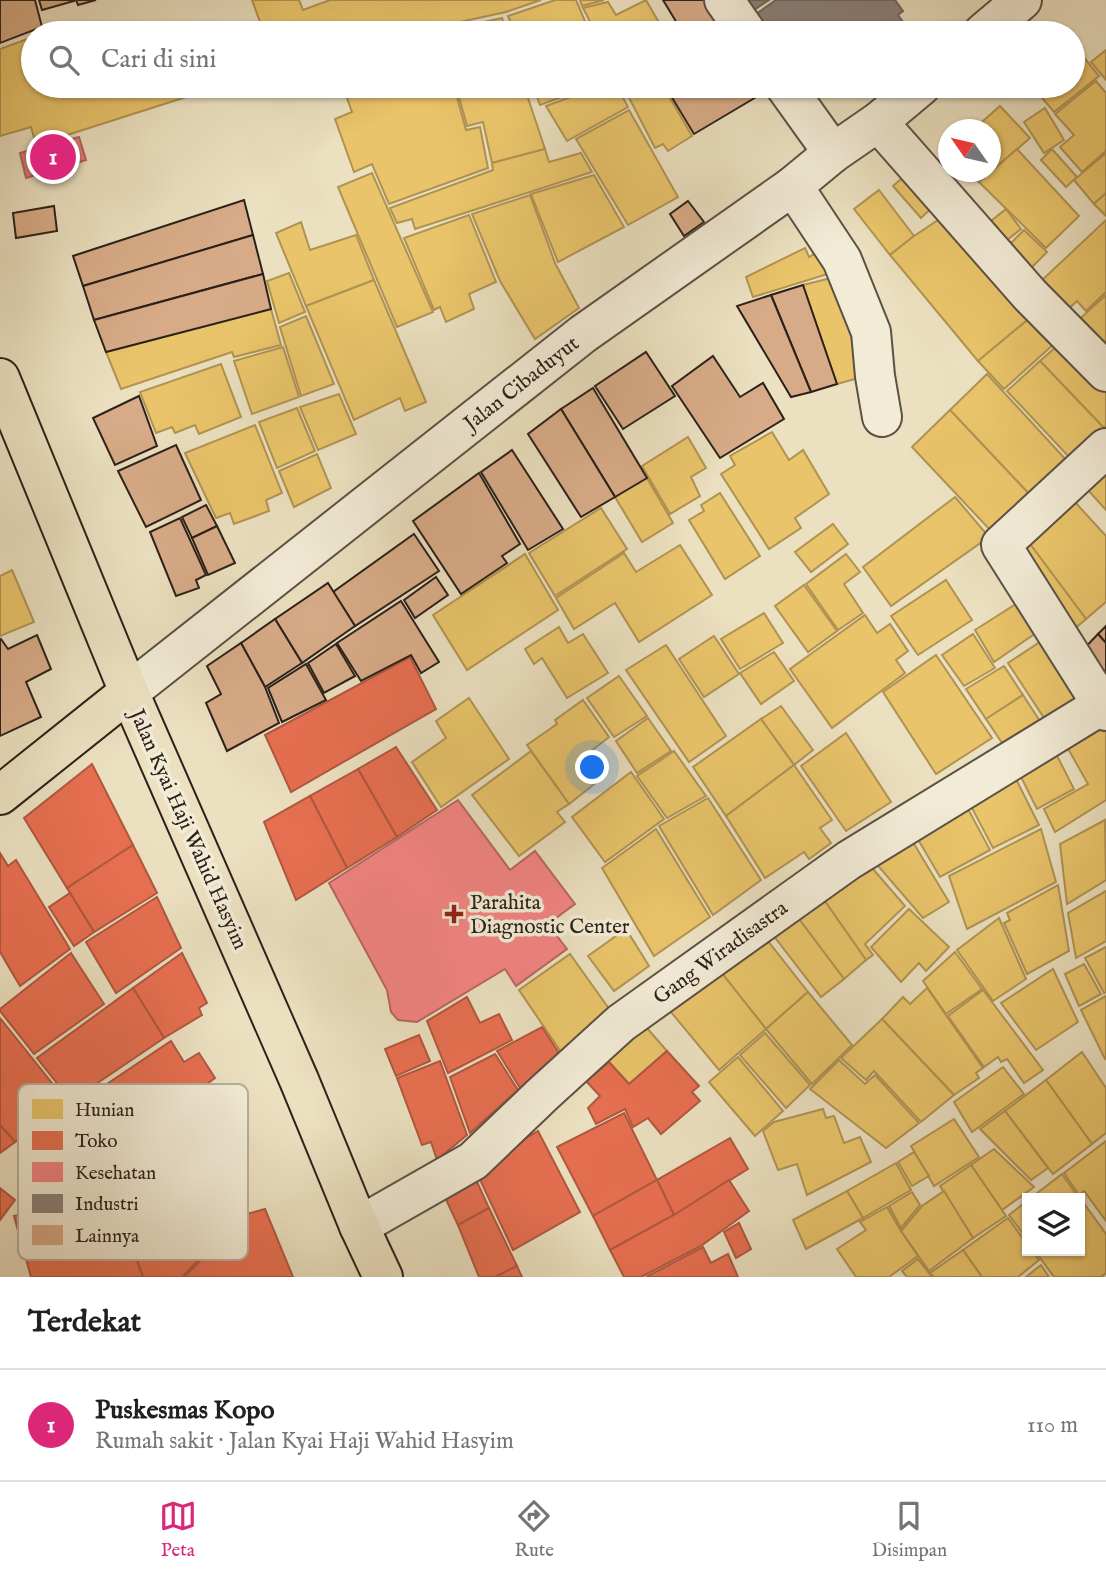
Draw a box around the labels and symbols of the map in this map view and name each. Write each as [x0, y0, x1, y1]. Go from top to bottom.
north arrow [938, 119, 1001, 182]
pin: 1 [30, 131, 76, 183]
street label: Jalan Cibaduyut [457, 331, 585, 439]
street label: Jalan Kyai Haji Wahid Hasyim [122, 703, 253, 954]
your location [575, 750, 609, 784]
place label: Parahita Diagnostic Center [470, 890, 630, 941]
street label: Gang Wiradisastra [648, 895, 794, 1011]
marker: Parahita Diagnostic Center [444, 904, 464, 924]
legend [18, 1084, 248, 1260]
text: Hunian [75, 1099, 134, 1123]
text: Toko [75, 1130, 118, 1154]
text: Kesehatan [75, 1162, 156, 1186]
text: Industri [75, 1193, 139, 1217]
text: Lainnya [75, 1225, 140, 1249]

